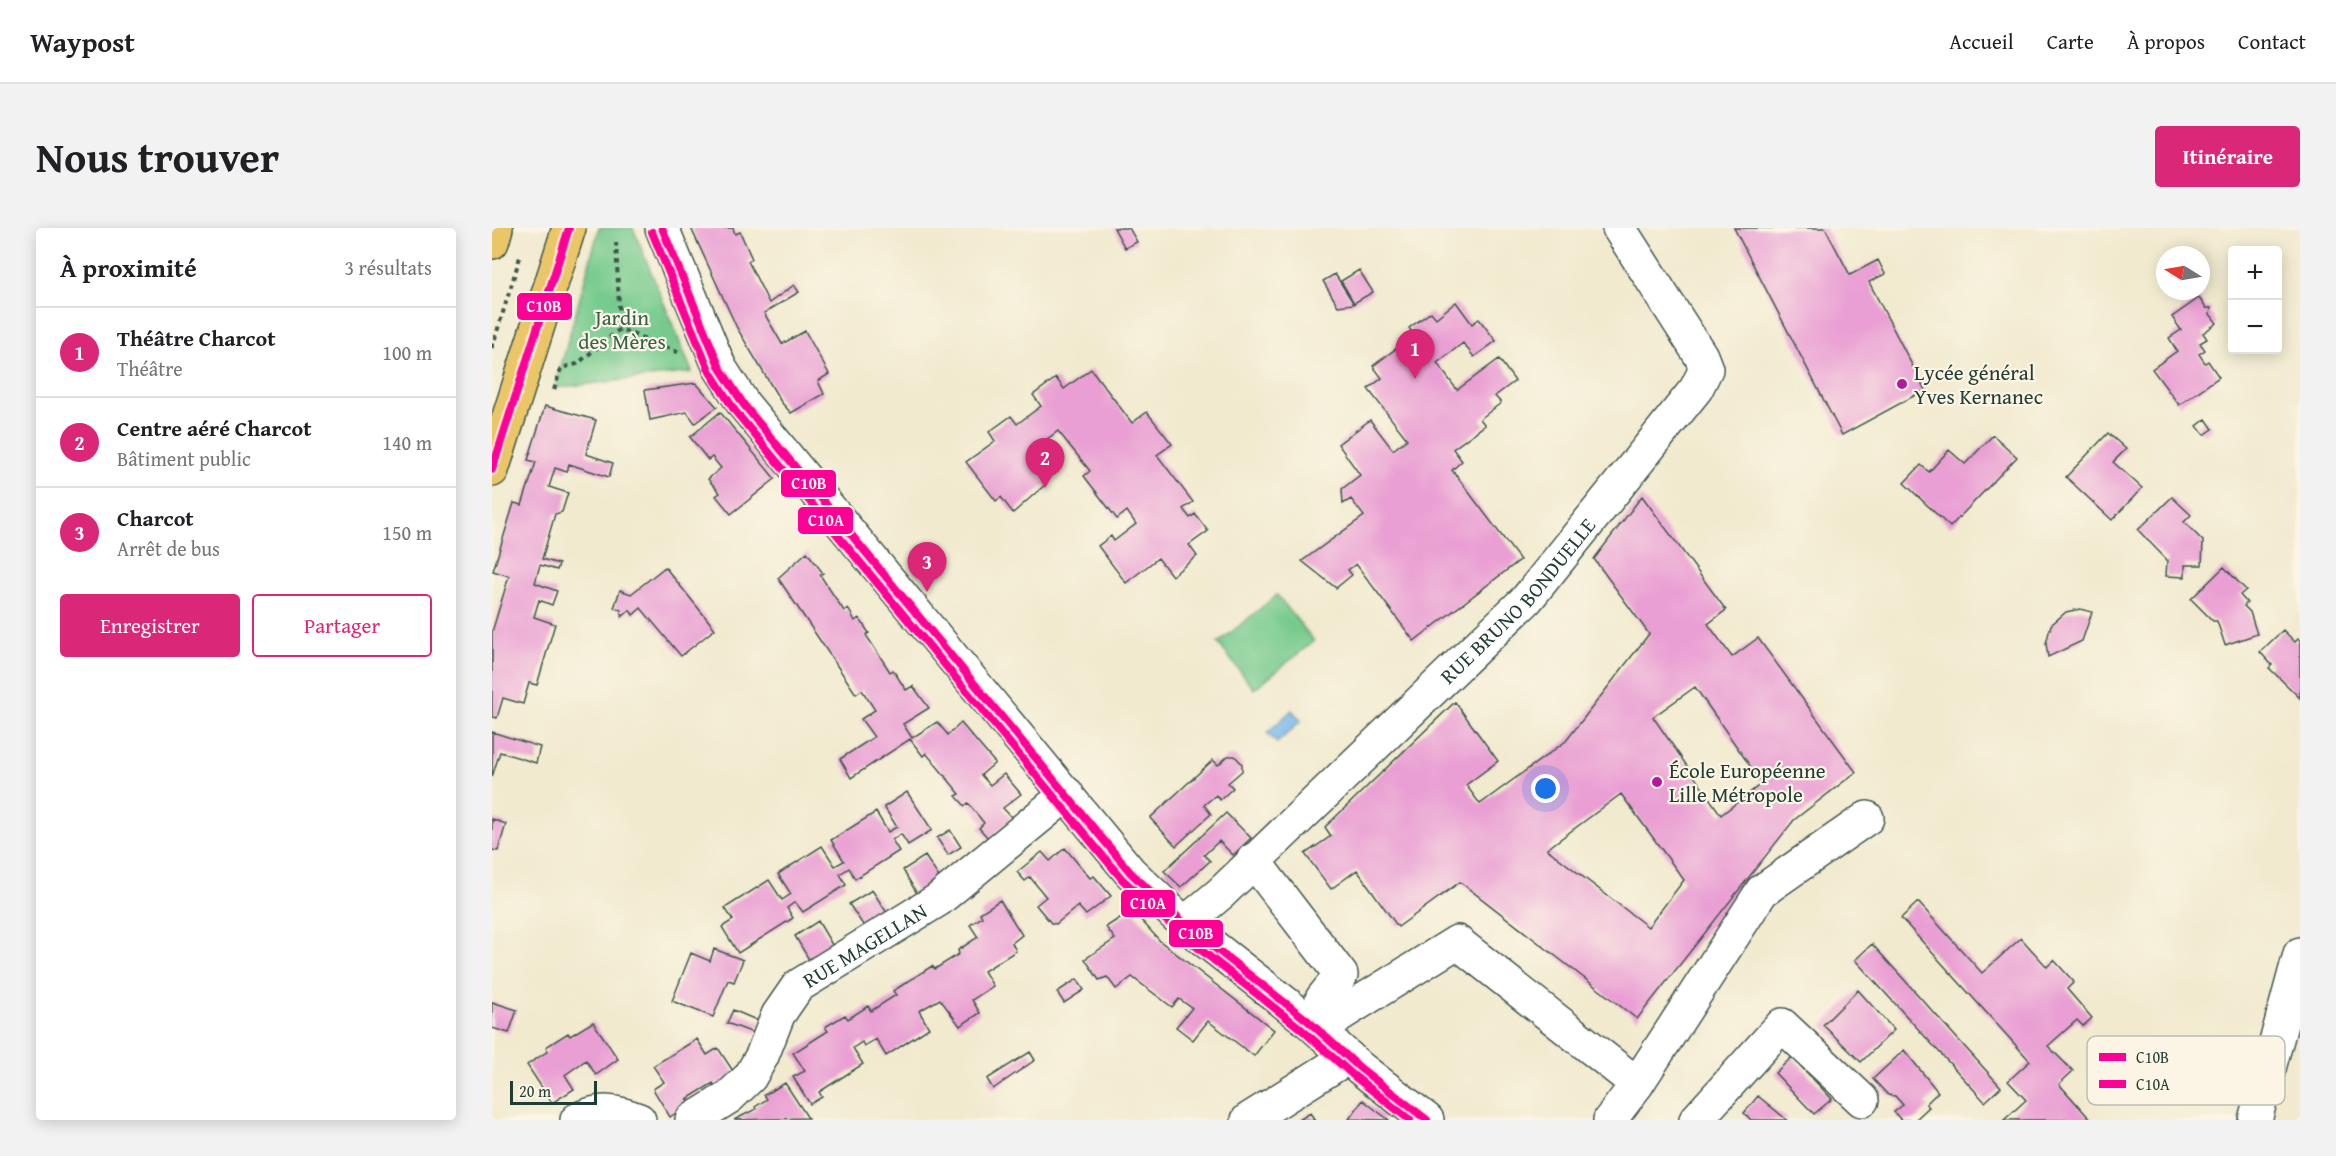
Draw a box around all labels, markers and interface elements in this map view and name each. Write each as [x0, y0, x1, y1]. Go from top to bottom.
text: Waypost [30, 21, 135, 62]
text: Accueil [1949, 26, 2014, 57]
text: Carte [2047, 26, 2094, 57]
text: À propos [2127, 26, 2205, 57]
text: Contact [2238, 26, 2306, 57]
text: Nous trouver [36, 126, 279, 187]
button: Itinéraire [2155, 126, 2300, 187]
north arrow [2156, 246, 2210, 300]
map controls [2228, 246, 2282, 354]
button: + [2228, 246, 2282, 300]
text: À proximité [60, 248, 197, 287]
text: 3 résultats [344, 253, 432, 282]
line badge: C10B [516, 292, 573, 321]
text: C10B [526, 294, 562, 318]
button: − [2228, 300, 2282, 354]
park label: Jardin des Mères [578, 302, 666, 357]
text: Théâtre Charcot [117, 322, 276, 354]
pin: 1 [1396, 330, 1434, 379]
text: 1 [74, 338, 85, 367]
text: 100 m [382, 338, 432, 367]
text: Théâtre [117, 354, 183, 383]
place label: Lycée général Yves Kernanec [1914, 357, 2043, 412]
marker: Lycée général Yves Kernanec [1895, 377, 1909, 391]
text: Centre aéré Charcot [117, 412, 312, 444]
text: 2 [74, 428, 85, 457]
text: 140 m [382, 428, 432, 457]
pin: 2 [1026, 438, 1064, 488]
text: Bâtiment public [117, 444, 251, 473]
line badge: C10B [780, 469, 837, 498]
text: C10B [791, 471, 827, 495]
text: Charcot [117, 502, 194, 534]
line badge: C10A [797, 506, 854, 535]
text: C10A [808, 508, 845, 532]
street label: RUE BRUNO BONDUELLE [1433, 510, 1603, 691]
text: 3 [74, 518, 85, 547]
text: 150 m [382, 518, 432, 547]
text: Arrêt de bus [117, 534, 220, 563]
pin: 3 [908, 542, 946, 592]
button: Enregistrer [60, 594, 240, 657]
button: Partager [252, 594, 432, 657]
place label: École Européenne Lille Métropole [1669, 755, 1826, 810]
your location [1531, 774, 1560, 803]
marker: École Européenne Lille Métropole [1650, 775, 1664, 789]
line badge: C10A [1120, 889, 1176, 918]
text: C10A [1130, 891, 1167, 915]
street label: RUE MAGELLAN [796, 895, 933, 995]
line badge: C10B [1168, 919, 1224, 948]
text: C10B [1178, 921, 1214, 945]
legend [2087, 1036, 2285, 1105]
text: C10B [2136, 1045, 2169, 1069]
text: C10A [2136, 1072, 2170, 1096]
scale bar [510, 1078, 597, 1106]
text: 20 m [519, 1079, 551, 1103]

